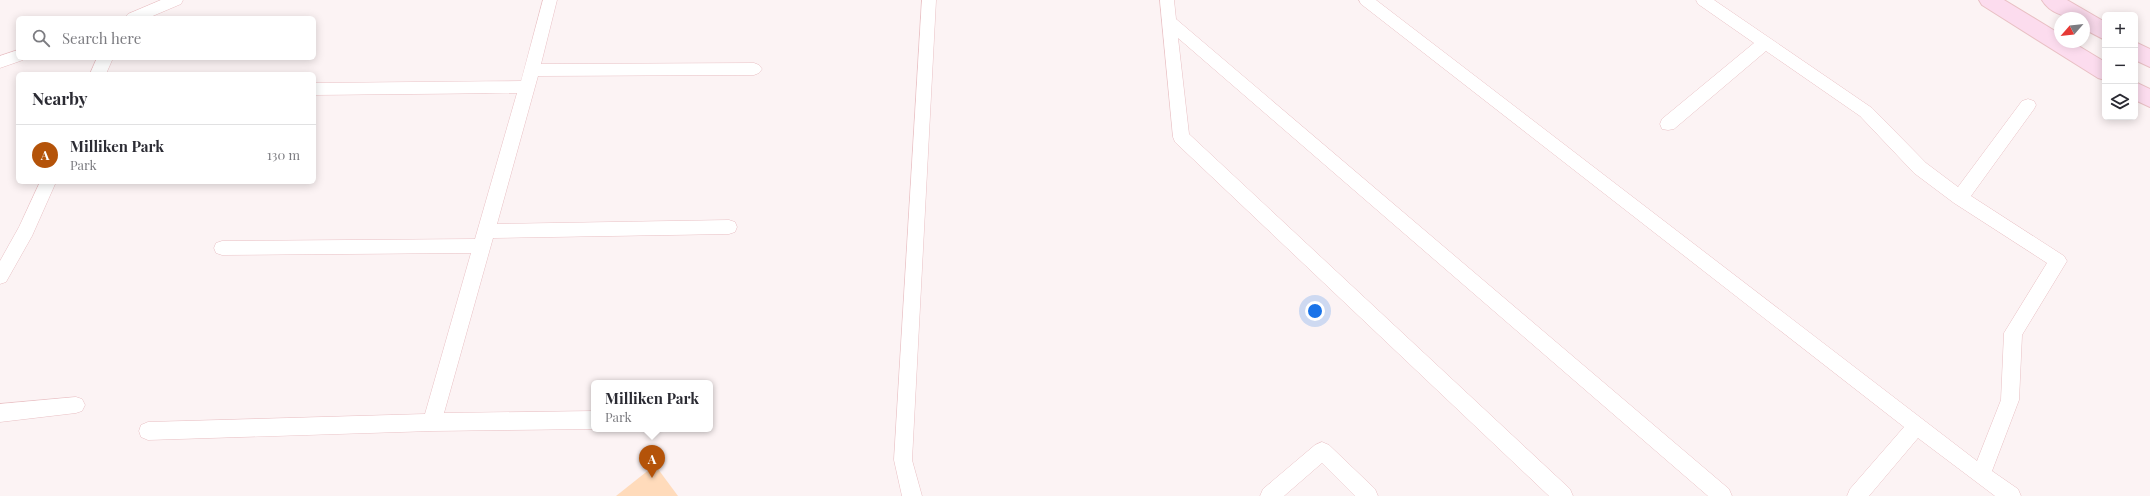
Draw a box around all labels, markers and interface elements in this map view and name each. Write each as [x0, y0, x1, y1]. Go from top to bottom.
north arrow [2054, 12, 2090, 48]
map controls [2102, 12, 2138, 120]
button: + [2102, 12, 2138, 48]
search box [16, 16, 316, 60]
icon: search [30, 27, 52, 49]
text: Search here [62, 28, 141, 48]
button: − [2102, 48, 2138, 84]
button: layers [2102, 84, 2138, 120]
text: Nearby [32, 87, 87, 109]
text: Milliken Park [70, 136, 164, 156]
text: A [41, 146, 49, 163]
text: 130 m [267, 146, 300, 163]
text: Park [70, 156, 97, 173]
your location [1305, 301, 1325, 321]
popup [591, 380, 713, 432]
text: Milliken Park [605, 388, 699, 408]
text: Park [605, 408, 632, 425]
pin: A [639, 445, 665, 478]

